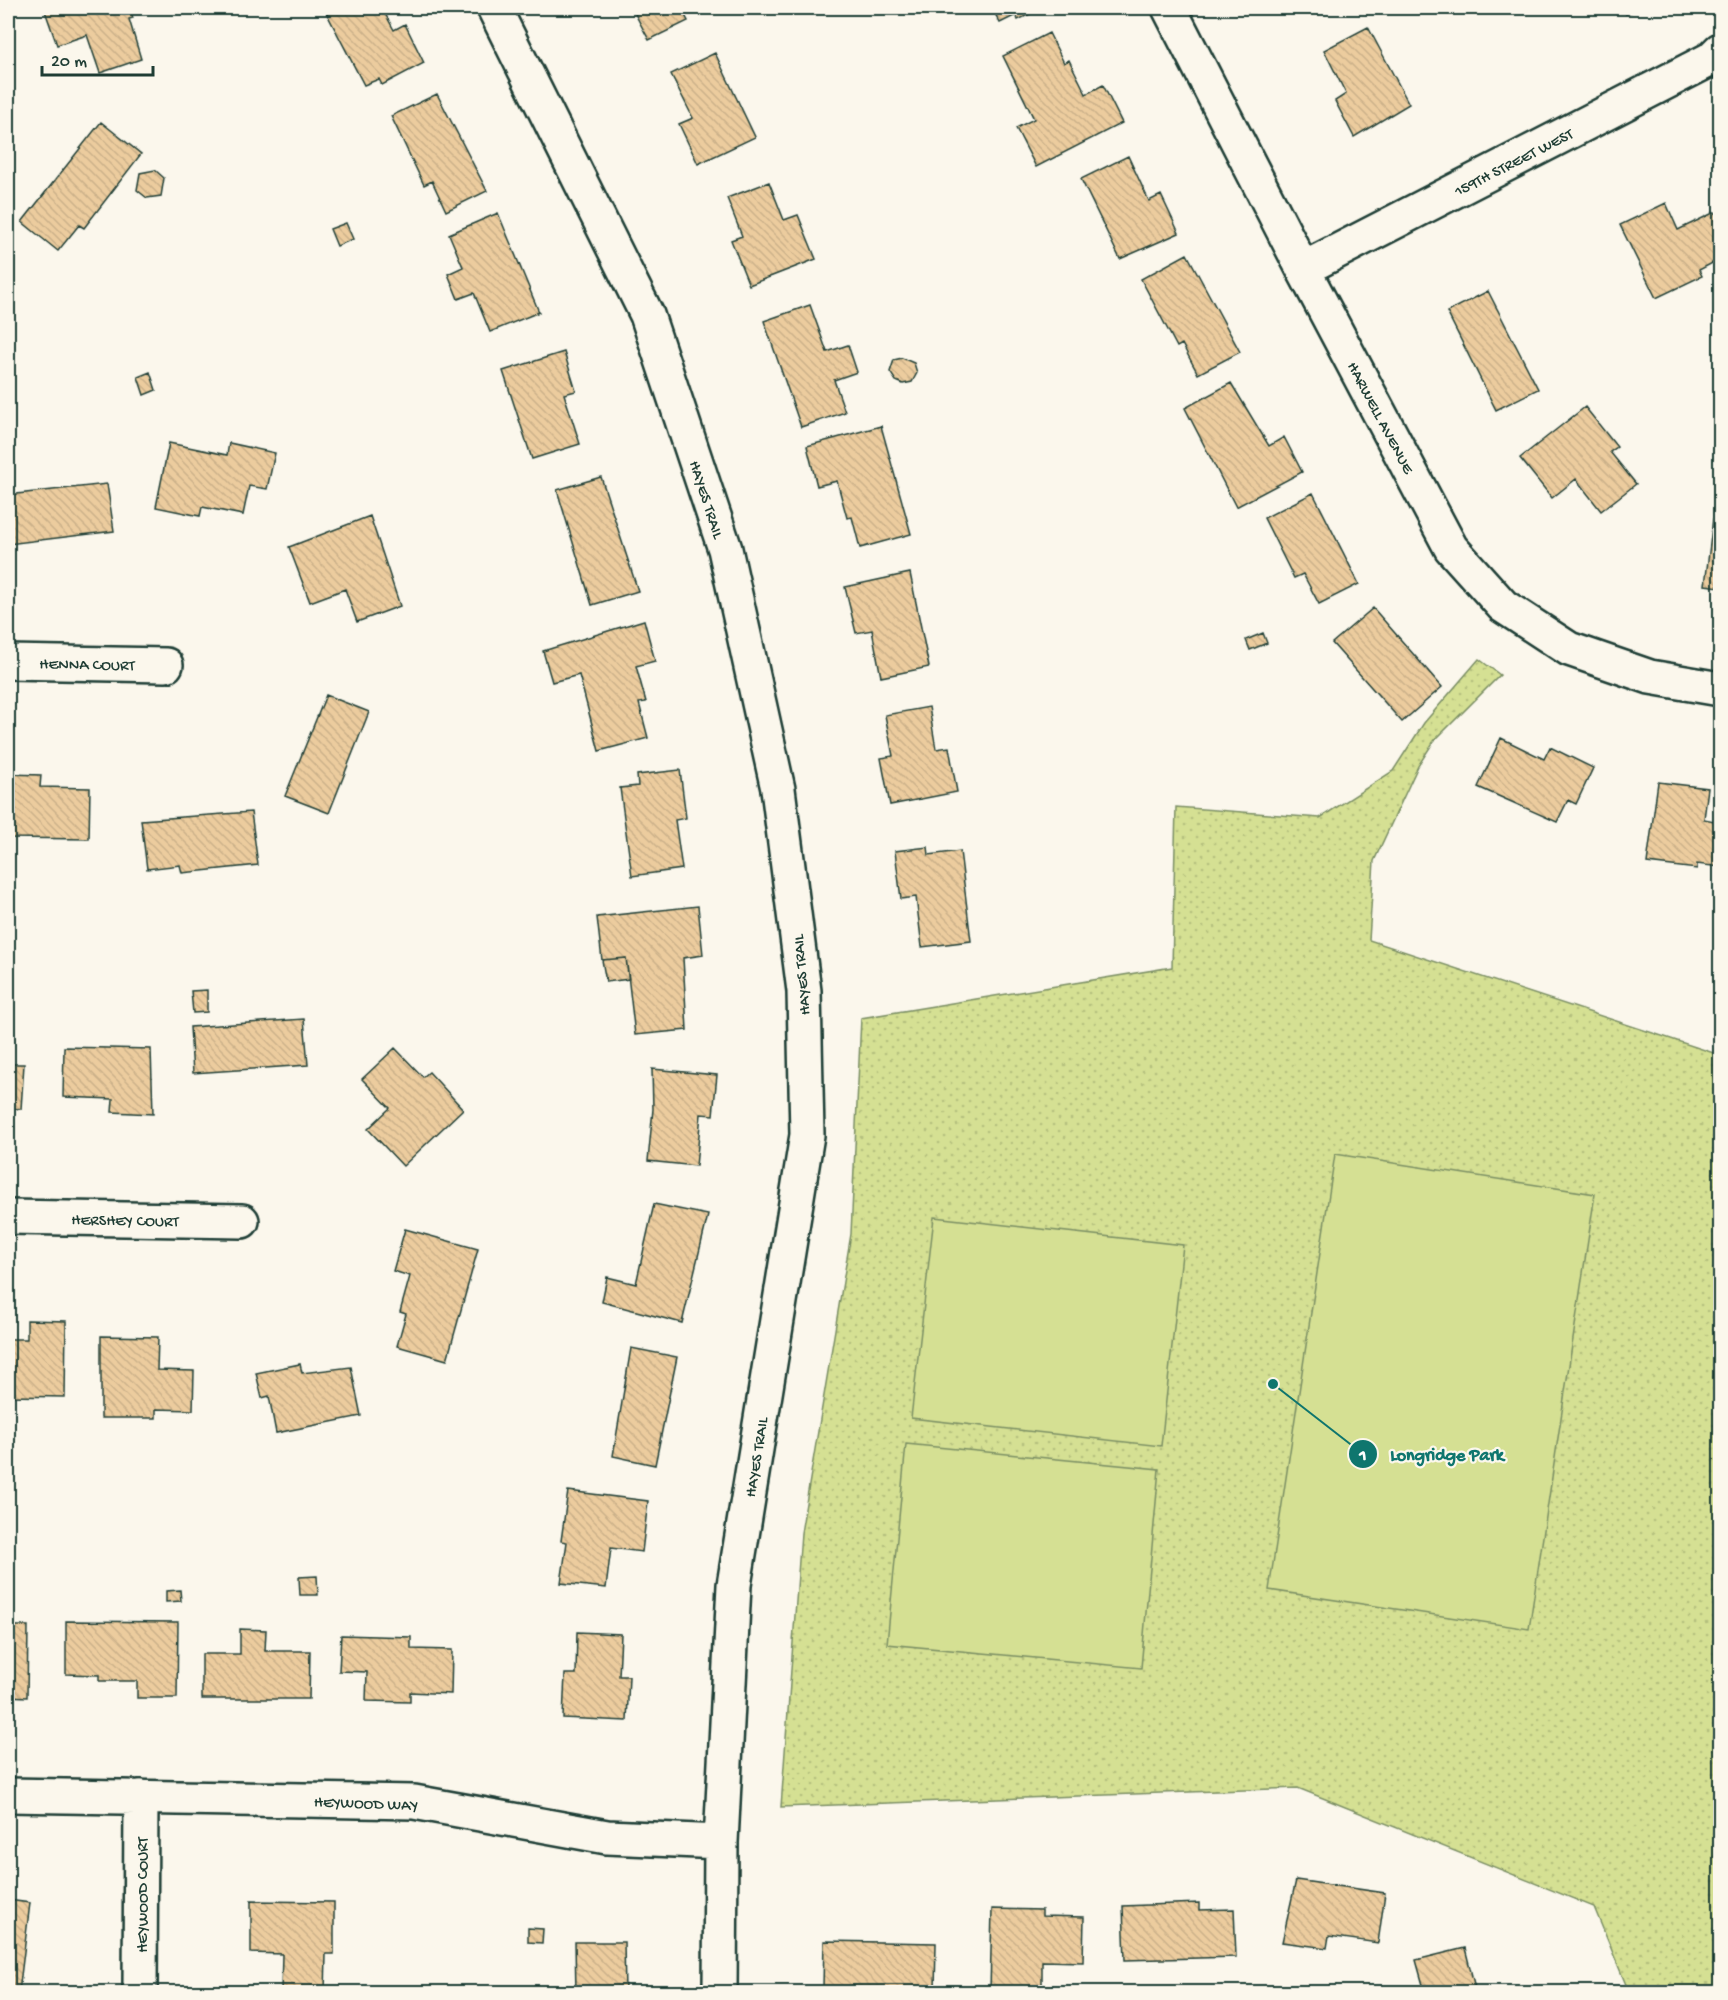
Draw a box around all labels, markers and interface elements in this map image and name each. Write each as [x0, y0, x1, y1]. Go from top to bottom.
scale bar [42, 39, 153, 77]
text: 20 m [51, 52, 87, 73]
street label: 159TH STREET WEST [1451, 126, 1578, 203]
street label: HARWELL AVENUE [1341, 359, 1417, 479]
street label: HAYES TRAIL [683, 459, 727, 543]
street label: HENNA COURT [39, 656, 136, 677]
street label: HAYES TRAIL [790, 932, 816, 1016]
street label: HERSHEY COURT [71, 1212, 180, 1233]
street label: HAYES TRAIL [743, 1415, 774, 1499]
callout: Longridge Park [1348, 1436, 1515, 1472]
text: 1 [1358, 1446, 1367, 1467]
text: Longridge Park [1390, 1446, 1506, 1467]
street label: HEYWOOD WAY [314, 1794, 418, 1817]
street label: HEYWOOD COURT [135, 1836, 154, 1953]

